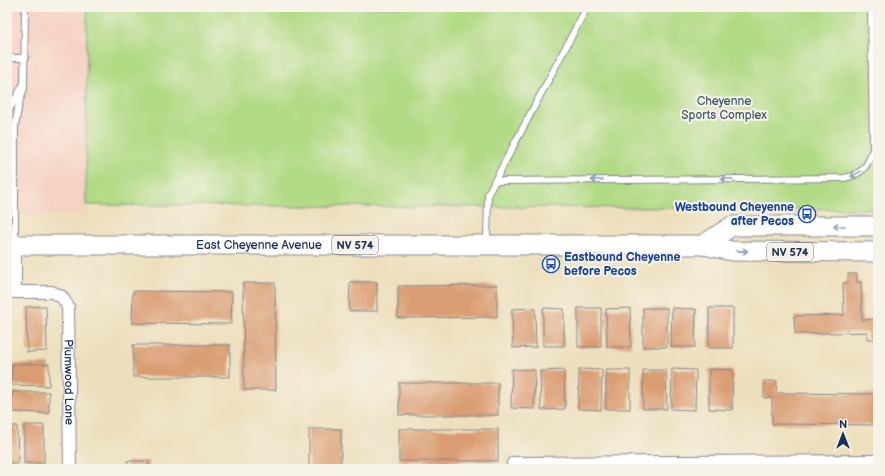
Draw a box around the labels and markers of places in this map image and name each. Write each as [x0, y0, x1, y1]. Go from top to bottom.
place label: Westbound Cheyenne after Pecos [675, 200, 794, 229]
bus stop icon: Westbound Cheyenne after Pecos [797, 204, 817, 224]
place label: Eastbound Cheyenne before Pecos [564, 250, 681, 279]
bus stop icon: Eastbound Cheyenne before Pecos [541, 254, 561, 274]

